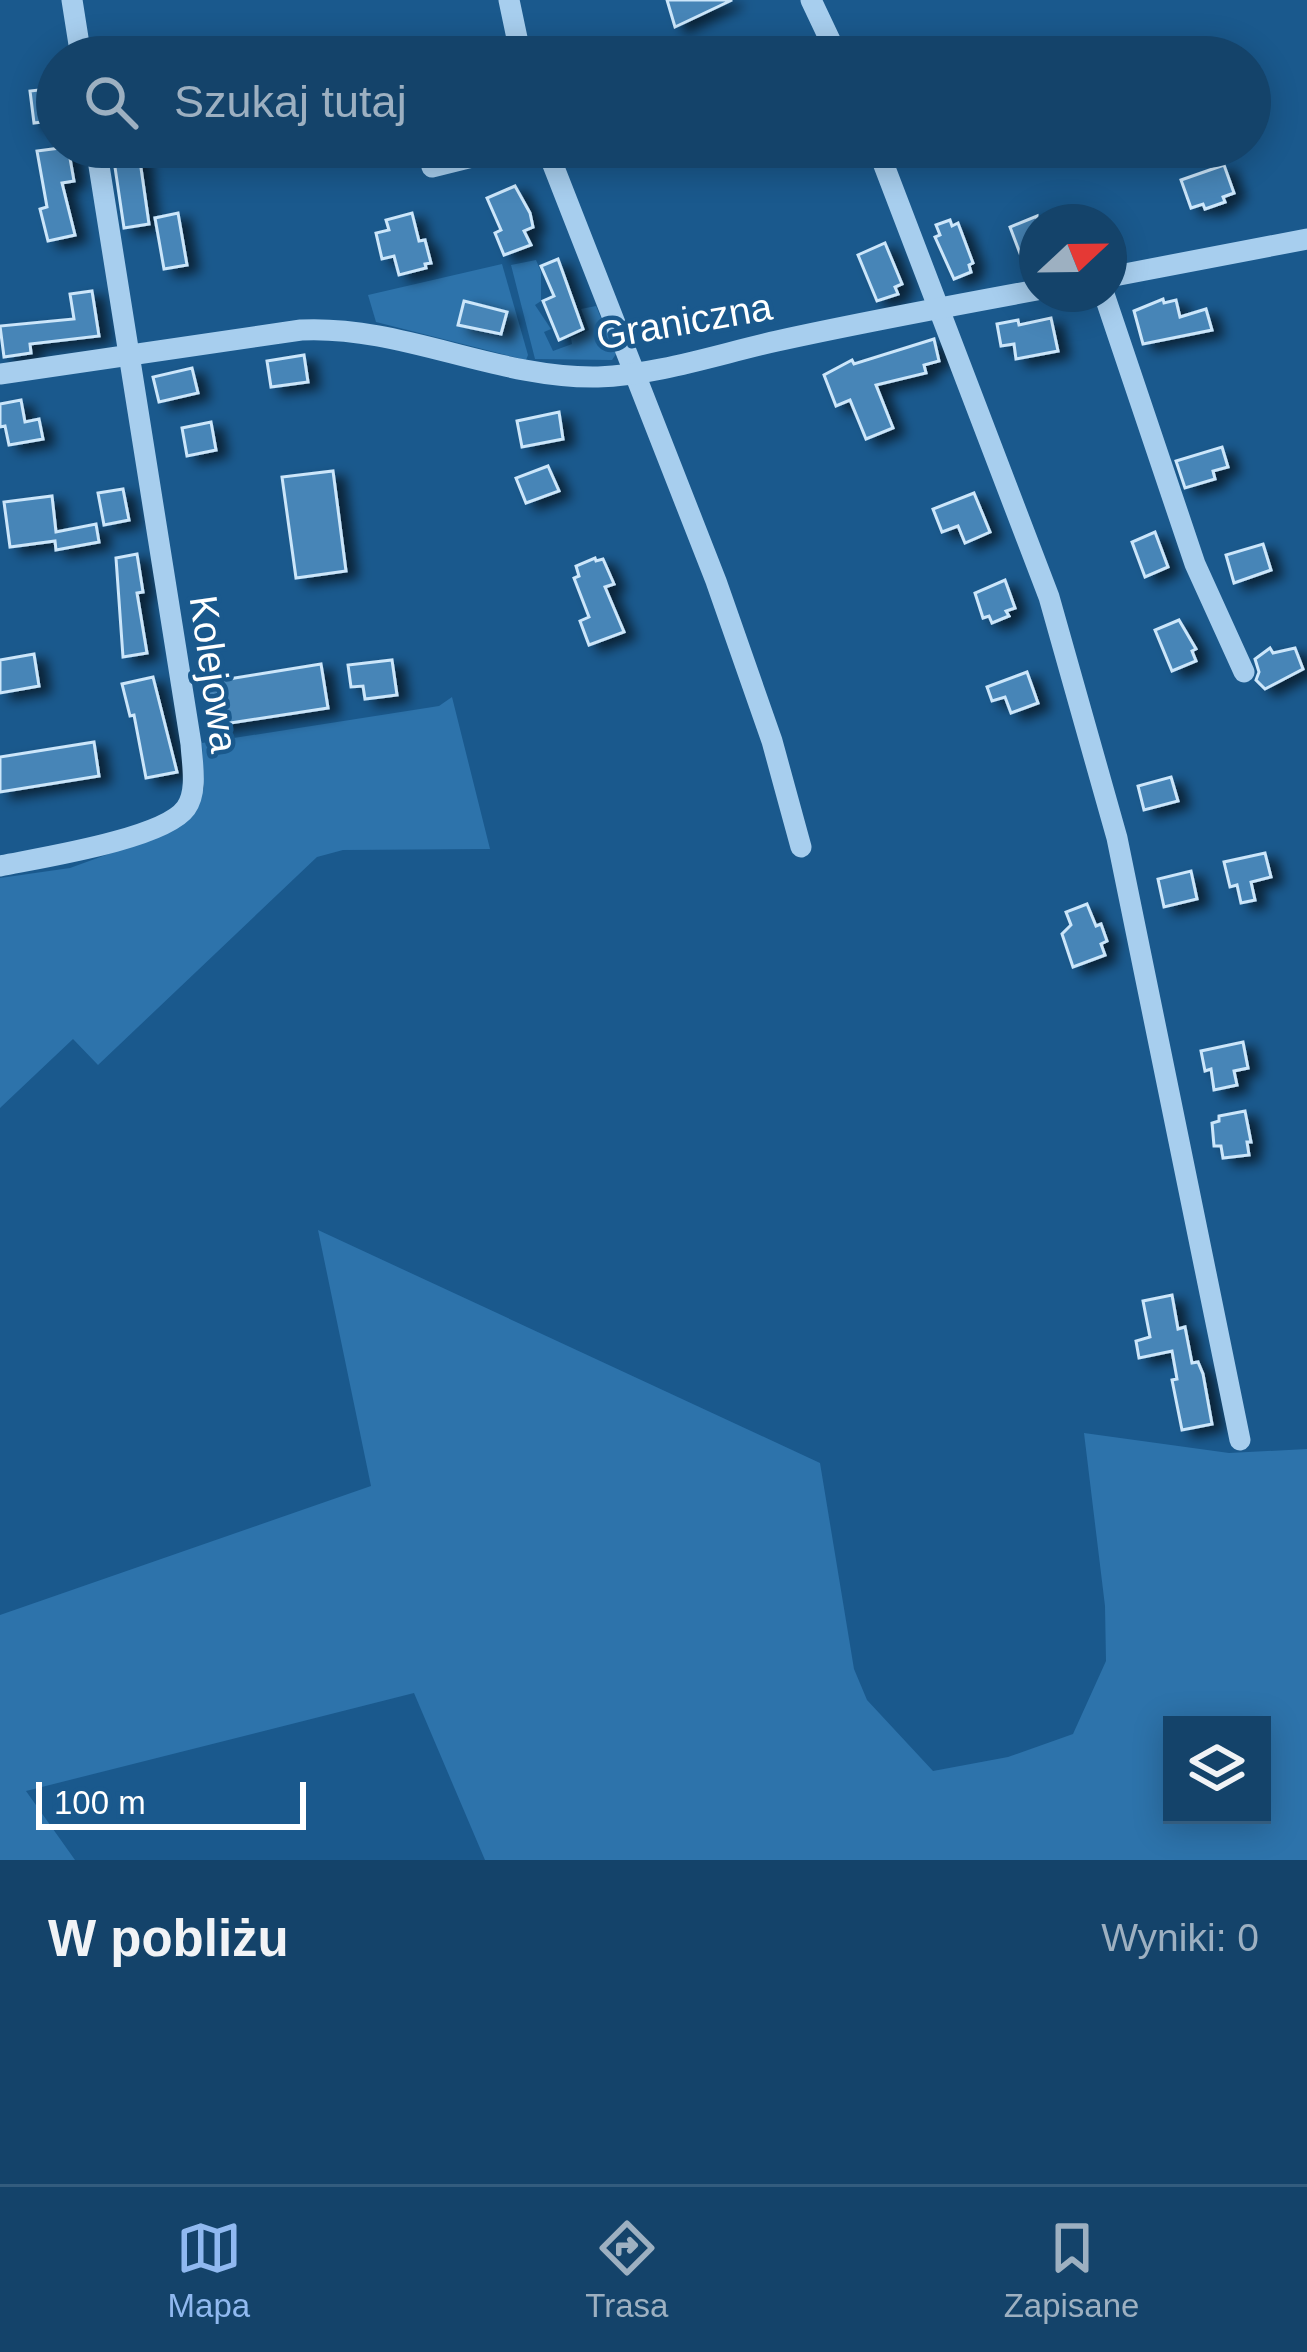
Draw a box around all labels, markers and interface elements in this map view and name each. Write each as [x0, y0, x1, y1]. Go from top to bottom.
search box [36, 36, 1271, 168]
icon: search [78, 69, 144, 135]
text: Szukaj tutaj [174, 76, 407, 127]
north arrow [1019, 204, 1127, 312]
street label: Graniczna [593, 284, 776, 358]
street label: Kolejowa [182, 593, 246, 756]
map controls [1163, 1716, 1271, 1824]
button: layers [1163, 1716, 1271, 1824]
scale bar [36, 1776, 306, 1829]
text: 100 m [54, 1784, 146, 1821]
text: W pobliżu [48, 1910, 289, 1967]
text: Wyniki: 0 [1101, 1916, 1259, 1959]
tab: Mapa [168, 2215, 250, 2325]
tab: Trasa [585, 2215, 668, 2325]
tab: Zapisane [1004, 2215, 1139, 2325]

